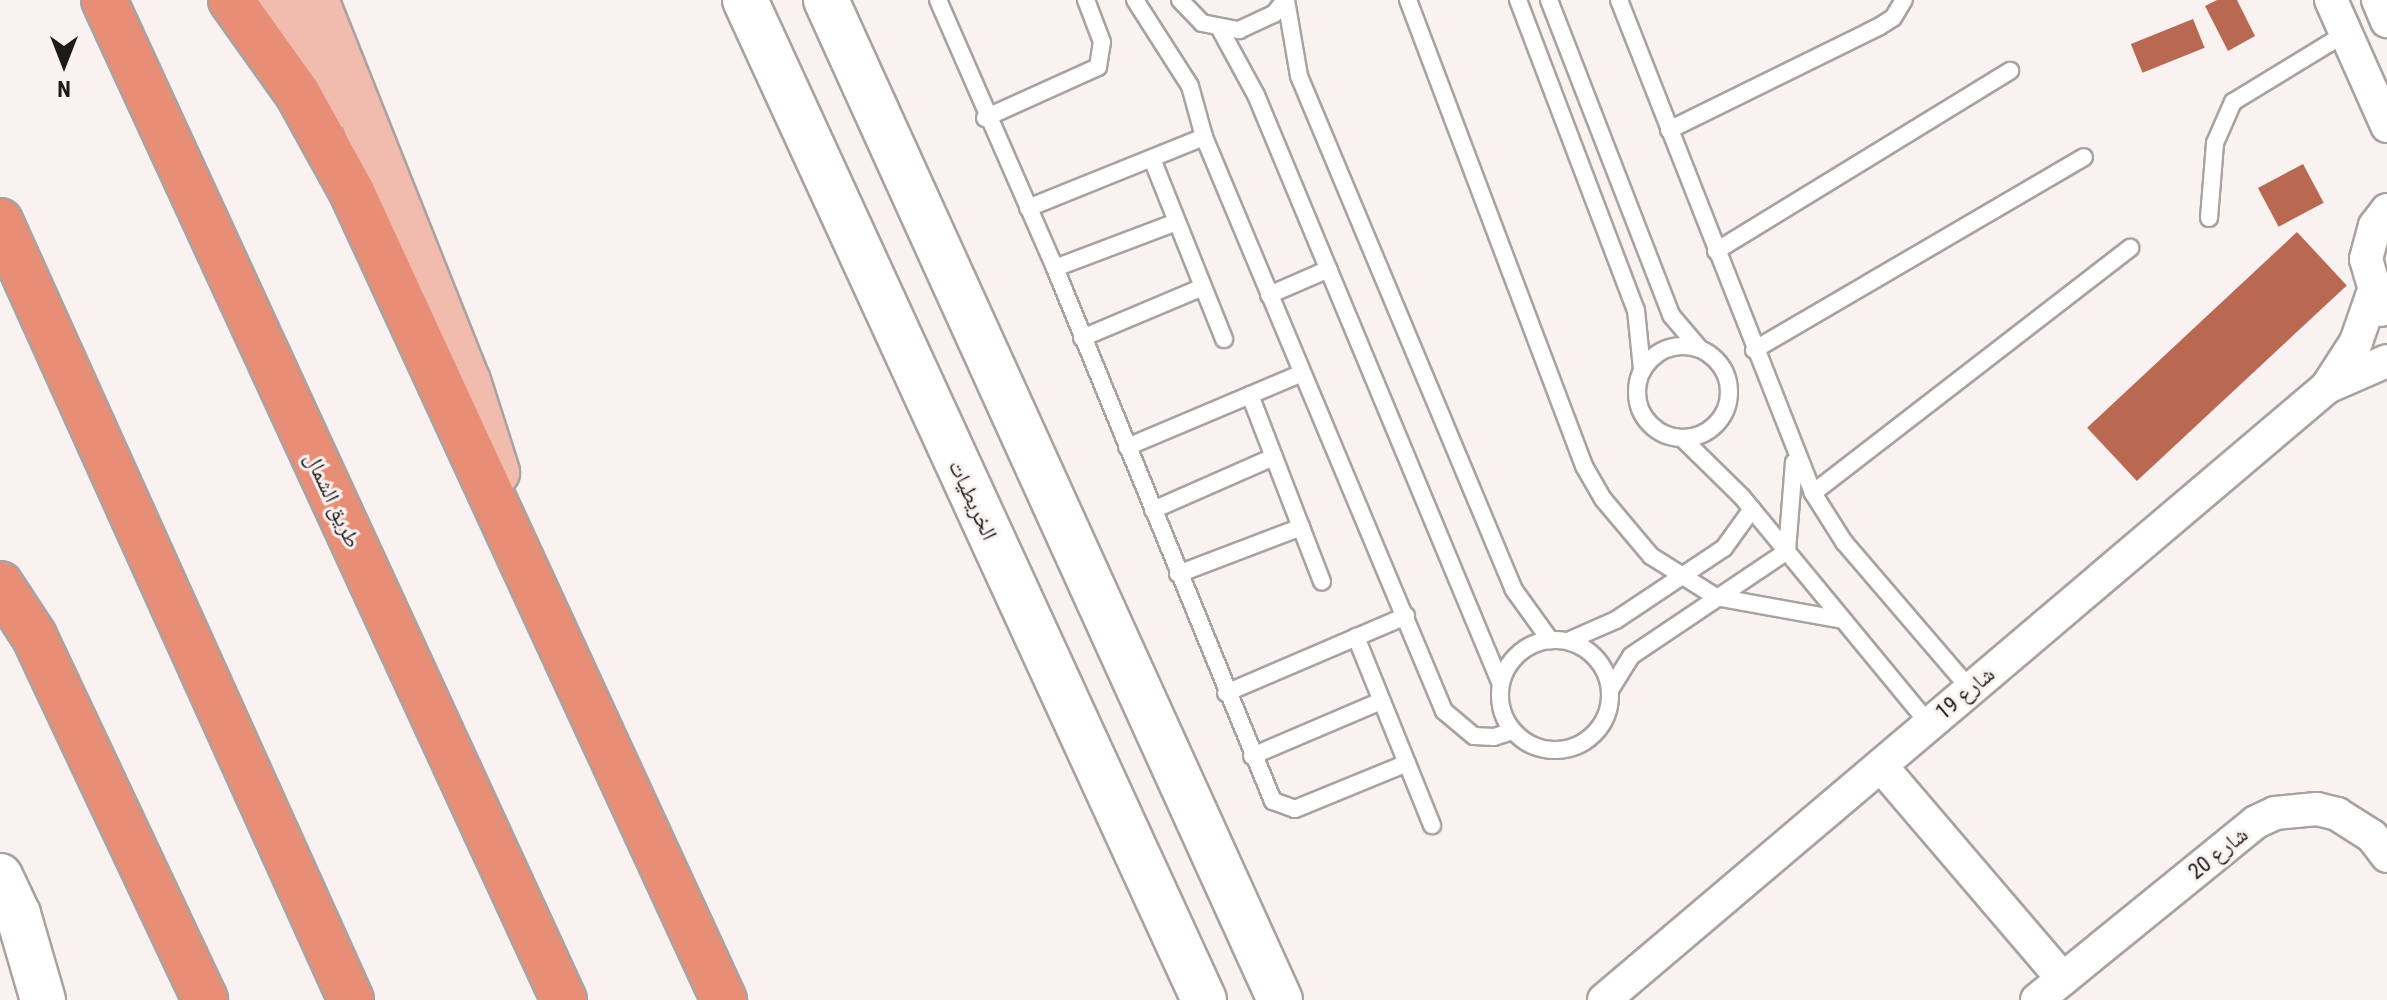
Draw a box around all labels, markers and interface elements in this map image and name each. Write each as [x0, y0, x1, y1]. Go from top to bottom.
north arrow [24, 24, 104, 104]
text: N [57, 76, 71, 101]
street label: طريق الشمال [299, 448, 367, 552]
street label: الخريطيات [943, 456, 1003, 544]
street label: شارع 19 [1930, 661, 2000, 725]
street label: شارع 20 [2183, 821, 2253, 885]

